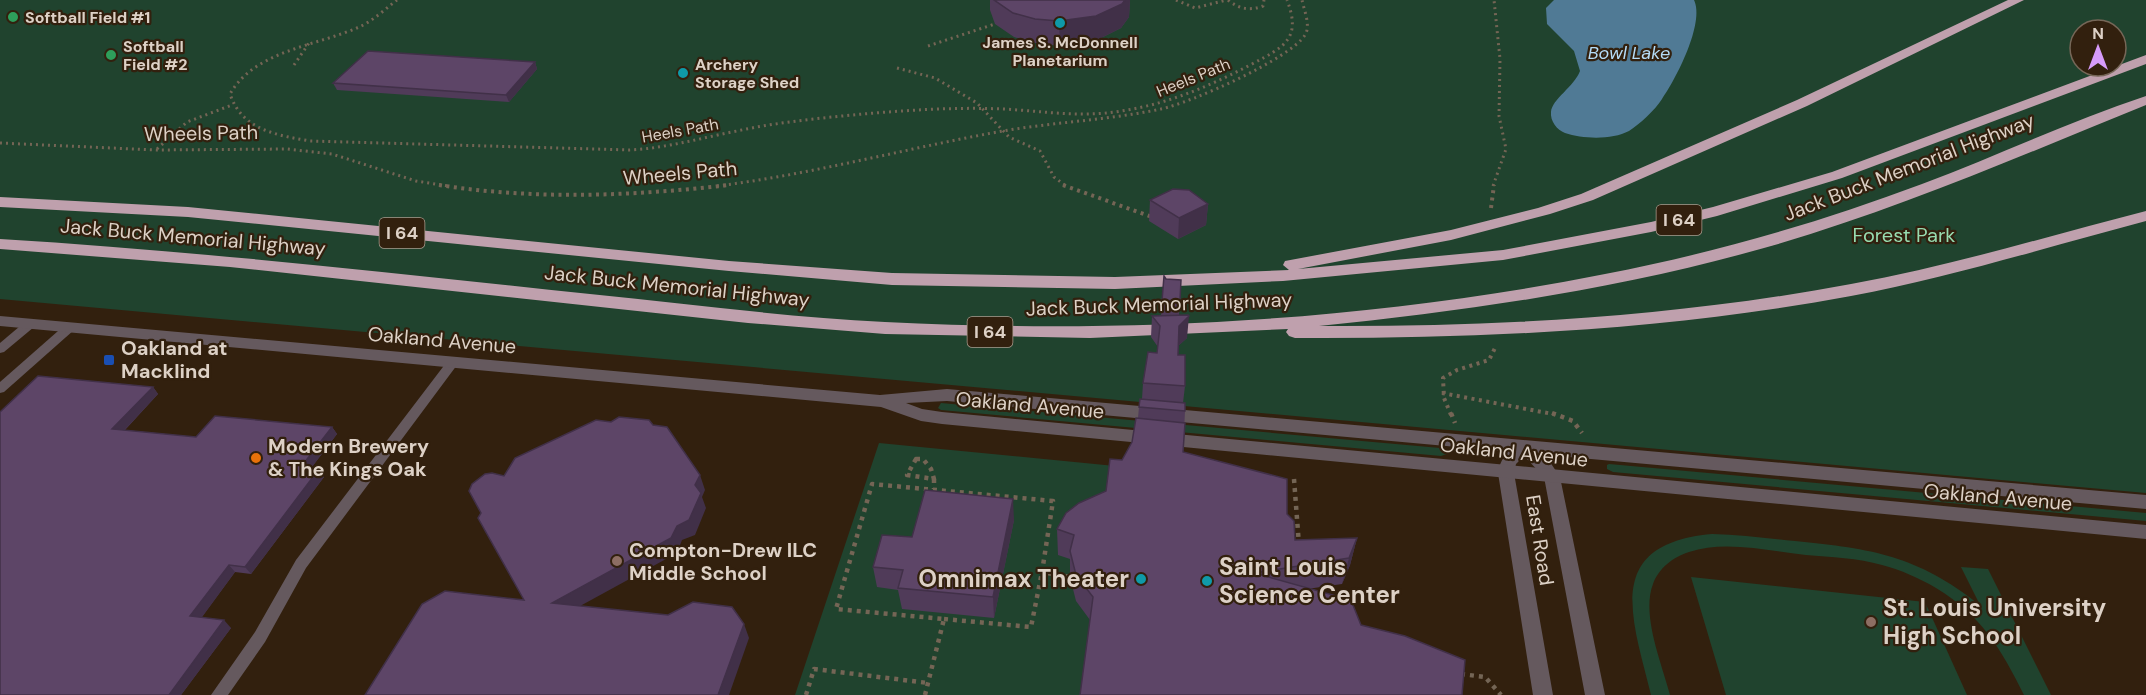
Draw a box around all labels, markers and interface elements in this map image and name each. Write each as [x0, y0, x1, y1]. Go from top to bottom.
place label: Softball Field #1 [25, 7, 150, 28]
marker: Softball Field #1 [6, 10, 20, 24]
marker: James S. McDonnell Planetarium [1053, 16, 1067, 30]
north arrow [2068, 18, 2128, 78]
text: N [2092, 23, 2104, 44]
place label: James S. McDonnell Planetarium [982, 32, 1138, 71]
place label: Softball Field #2 [123, 36, 187, 75]
water label: Bowl Lake [1588, 41, 1670, 65]
marker: Softball Field #2 [104, 48, 118, 62]
street label: Heels Path [1153, 53, 1233, 102]
place label: Archery Storage Shed [695, 54, 799, 93]
marker: Archery Storage Shed [676, 66, 690, 80]
street label: Jack Buck Memorial Highway [1780, 107, 2038, 227]
street label: Heels Path [640, 113, 720, 148]
street label: Wheels Path [144, 119, 258, 147]
street label: Wheels Path [622, 155, 738, 191]
road number: I 64 [1656, 205, 1702, 235]
street label: Jack Buck Memorial Highway [59, 212, 327, 262]
road number: I 64 [380, 218, 424, 248]
park label: Forest Park [1853, 222, 1955, 248]
street label: Jack Buck Memorial Highway [543, 259, 811, 313]
street label: Jack Buck Memorial Highway [1025, 286, 1293, 322]
road number: I 64 [968, 317, 1012, 347]
street label: Oakland Avenue [367, 321, 517, 359]
place label: Oakland at Macklind [121, 335, 227, 384]
marker: Oakland at Macklind [102, 353, 116, 367]
street label: Oakland Avenue [955, 386, 1105, 424]
street label: Oakland Avenue [1439, 431, 1589, 473]
place label: Modern Brewery & The Kings Oak [268, 433, 429, 482]
marker: Modern Brewery & The Kings Oak [249, 451, 263, 465]
street label: Oakland Avenue [1923, 478, 2073, 516]
street label: East Road [1520, 493, 1560, 587]
place label: Compton-Drew ILC Middle School [629, 537, 817, 586]
place label: Saint Louis Science Center [1219, 551, 1400, 610]
marker: Compton-Drew ILC Middle School [610, 554, 624, 568]
place label: Omnimax Theater [918, 563, 1129, 594]
marker: Omnimax Theater [1134, 572, 1148, 586]
marker: Saint Louis Science Center [1200, 574, 1214, 588]
place label: St. Louis University High School [1883, 592, 2107, 651]
marker: St. Louis University High School [1864, 615, 1878, 629]

